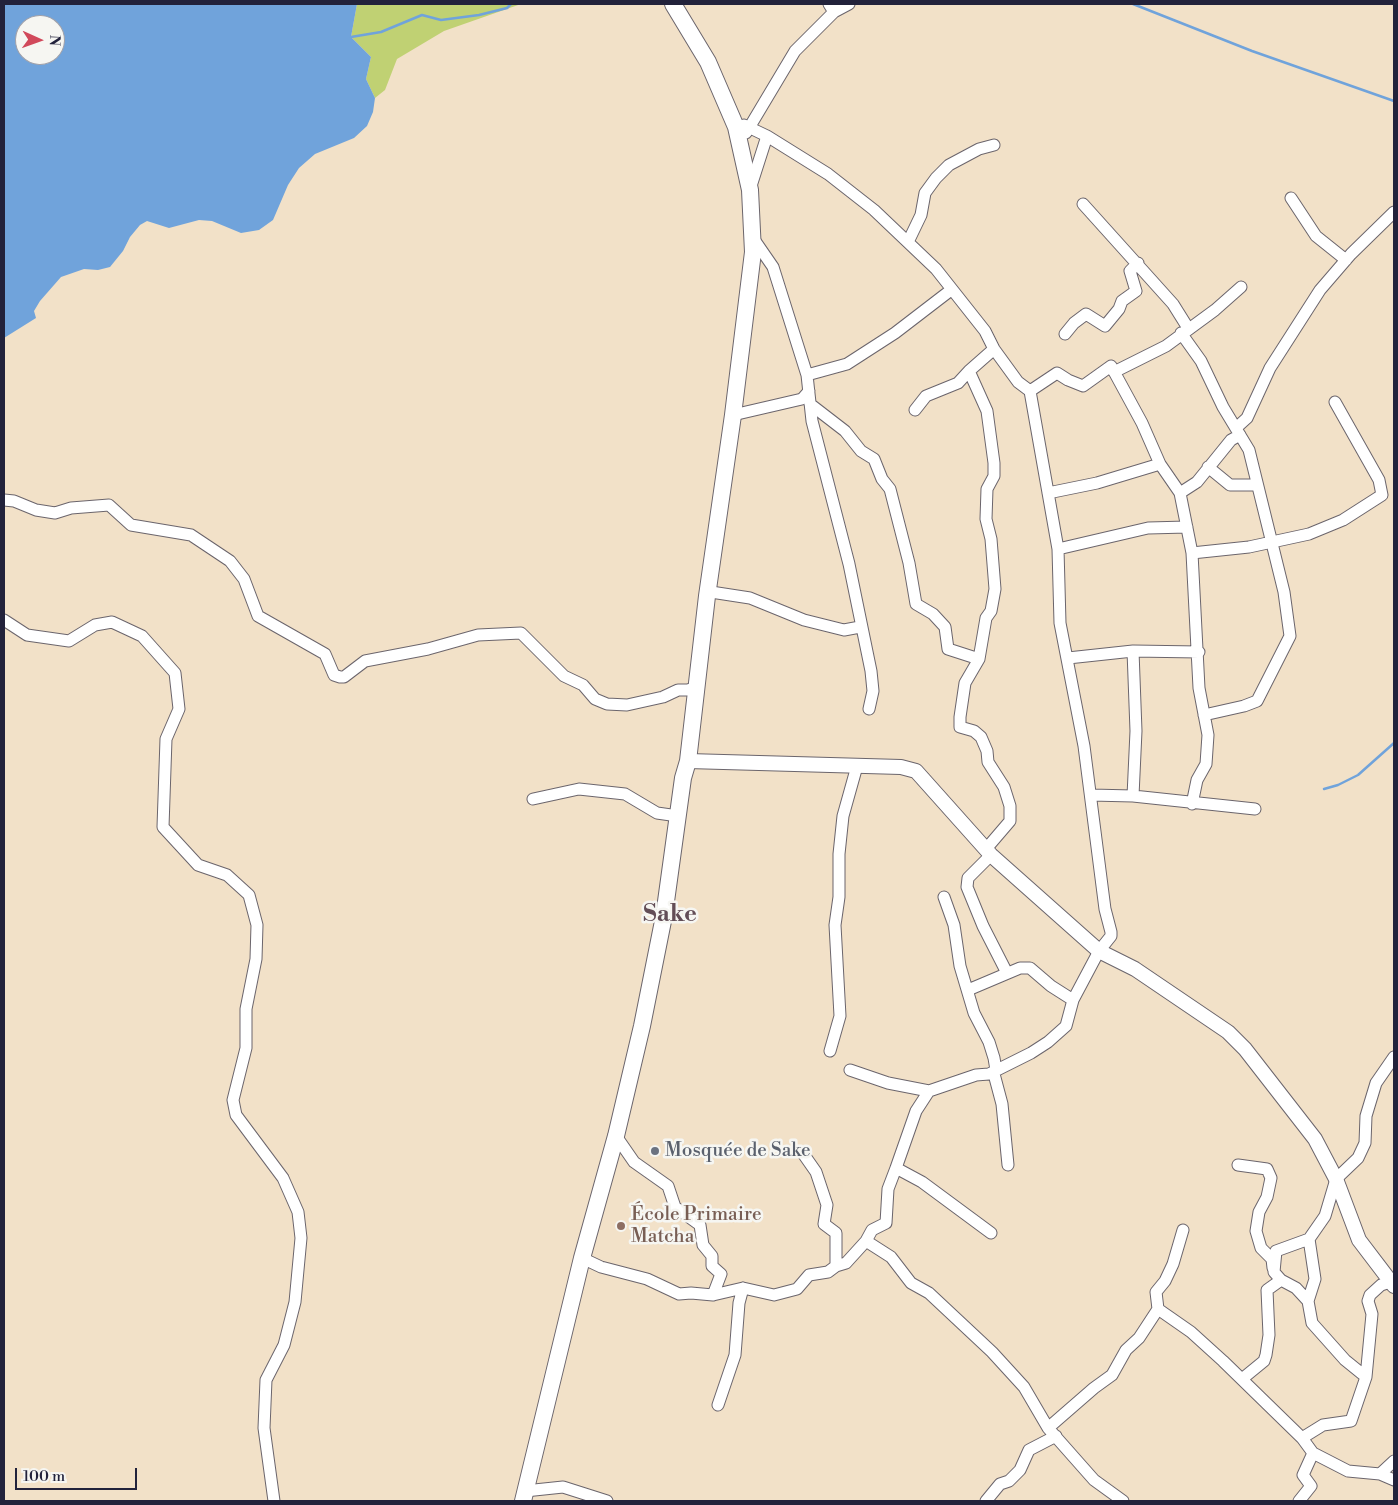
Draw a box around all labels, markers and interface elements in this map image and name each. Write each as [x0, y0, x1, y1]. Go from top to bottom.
north arrow [15, 15, 65, 65]
text: N [45, 35, 63, 46]
district label: Sake [643, 901, 697, 929]
place label: Mosquée de Sake [665, 1140, 811, 1162]
marker: Mosquée de Sake [649, 1145, 661, 1157]
place label: École Primaire Matcha [631, 1204, 762, 1248]
marker: École Primaire Matcha [615, 1220, 627, 1232]
scale bar [18, 1458, 140, 1490]
text: 100 m [23, 1467, 65, 1486]

